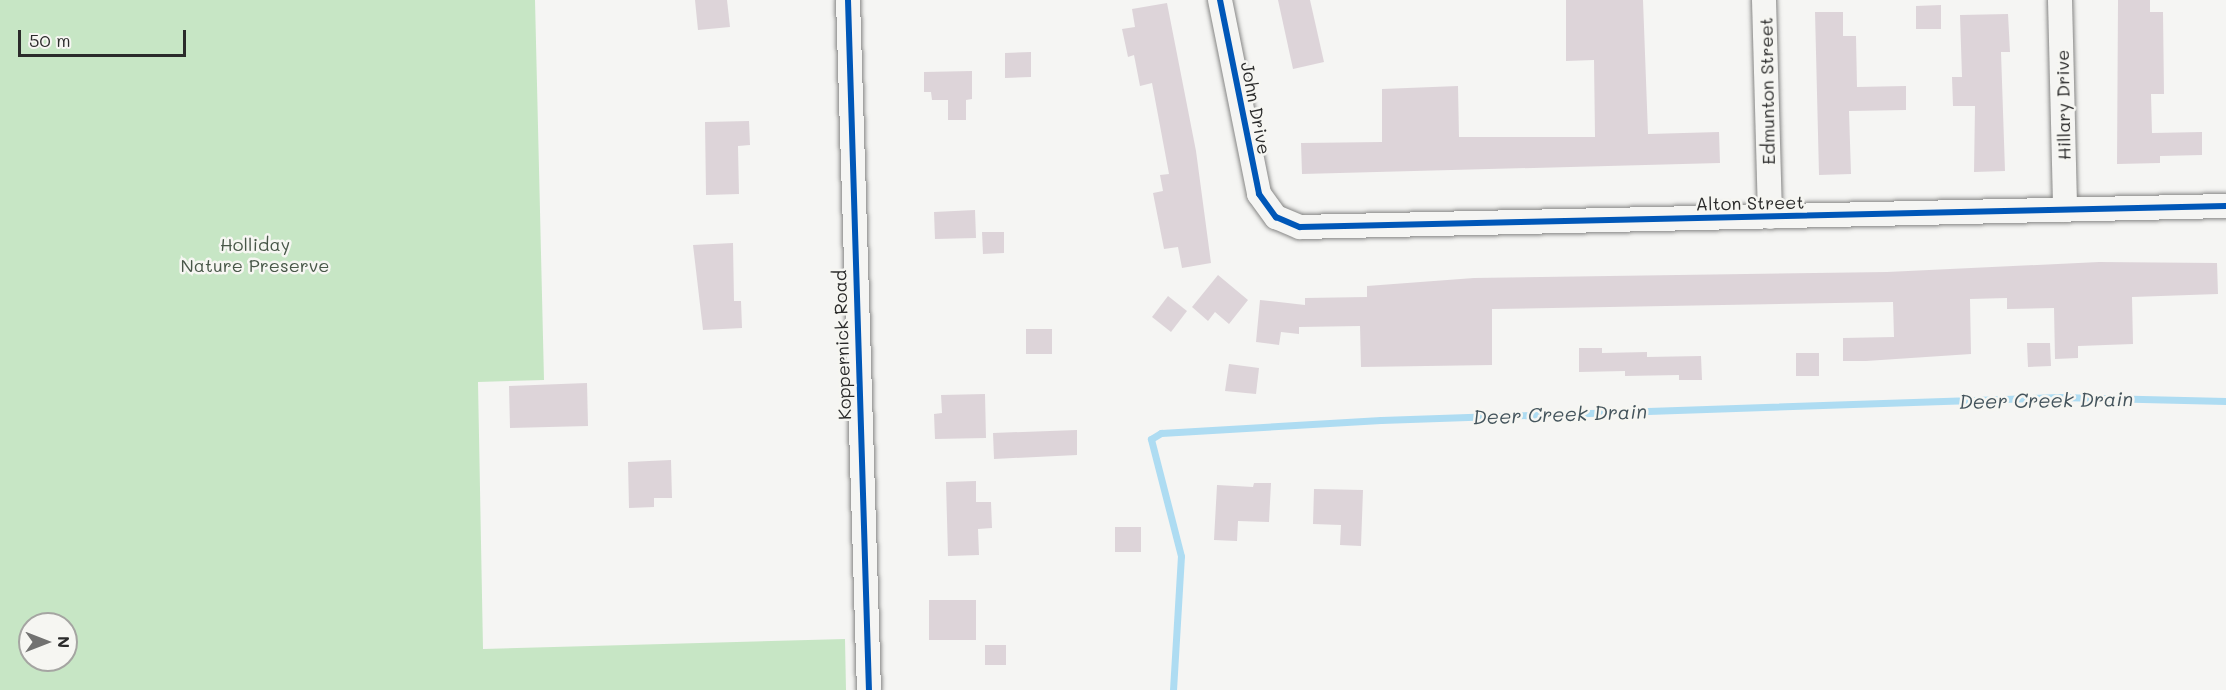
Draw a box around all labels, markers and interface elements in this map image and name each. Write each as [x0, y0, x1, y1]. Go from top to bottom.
street label: Edmunton Street [1755, 17, 1779, 165]
scale bar [21, 18, 189, 56]
text: 50 m [29, 28, 71, 52]
street label: Hillary Drive [2051, 50, 2075, 160]
street label: John Drive [1236, 60, 1276, 156]
street label: Alton Street [1696, 191, 1804, 215]
park label: Holliday Nature Preserve [181, 234, 329, 276]
street label: Koppernick Road [829, 270, 855, 420]
water label: Deer Creek Drain [1959, 386, 2133, 414]
water label: Deer Creek Drain [1472, 399, 1648, 429]
north arrow [18, 612, 78, 672]
text: N [54, 636, 75, 648]

